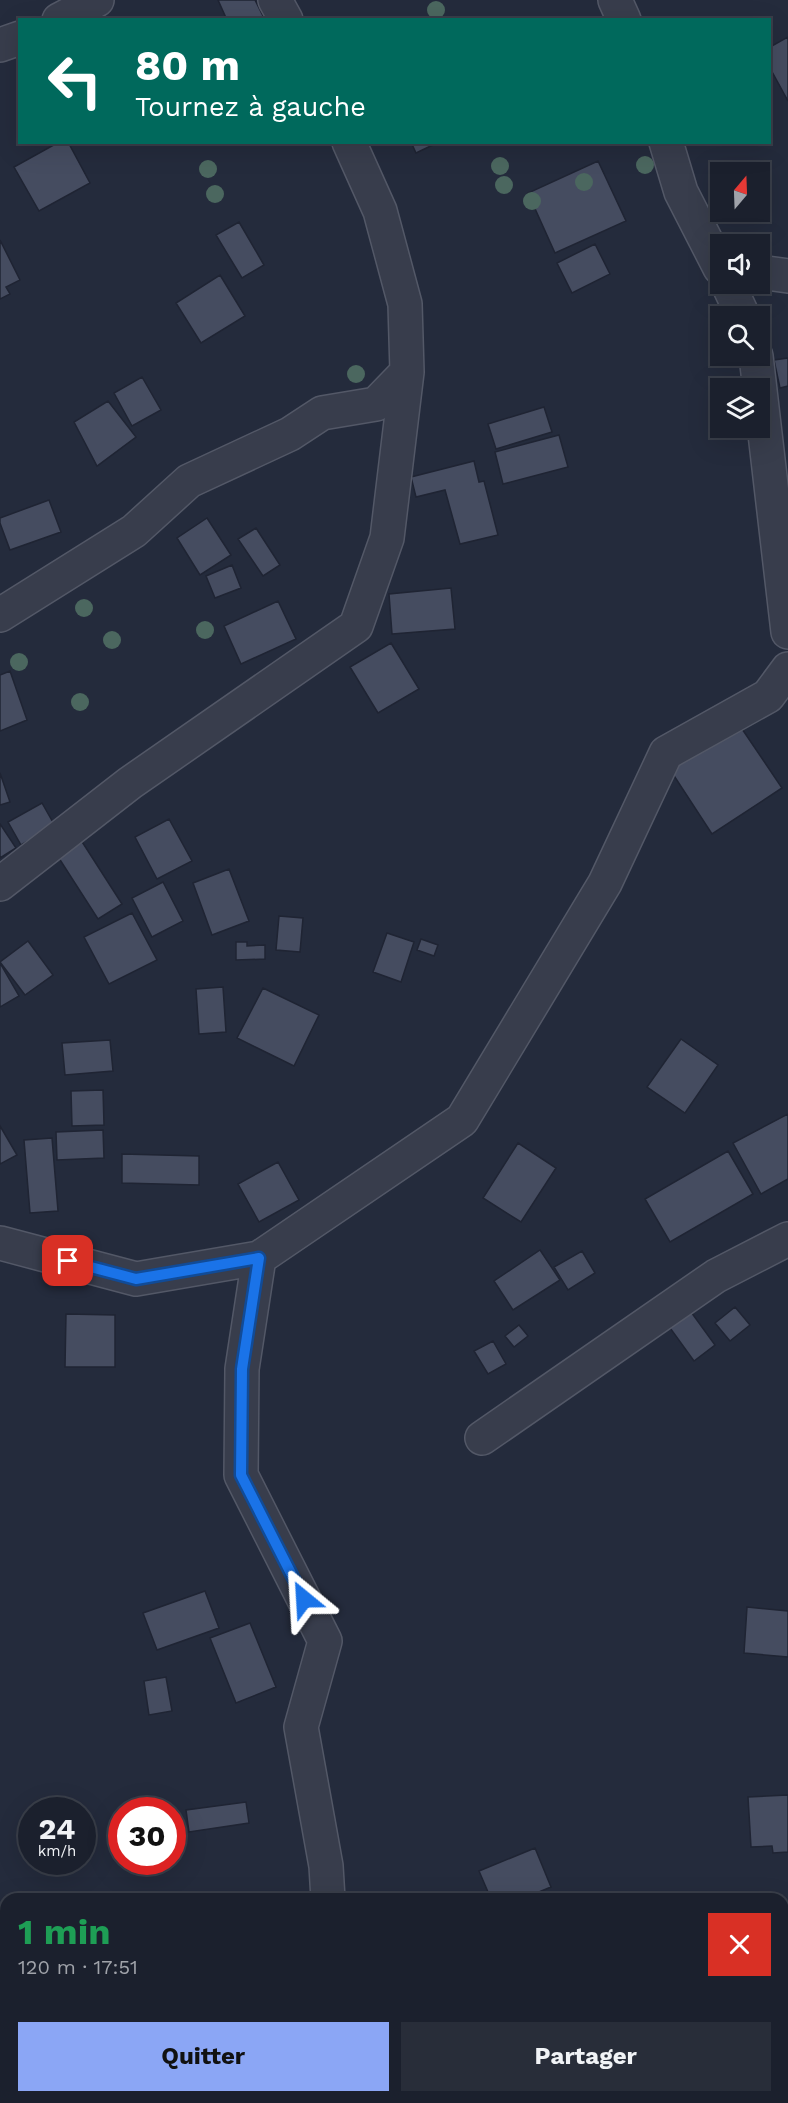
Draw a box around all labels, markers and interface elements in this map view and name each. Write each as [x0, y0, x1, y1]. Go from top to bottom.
text: 80 m [135, 41, 240, 90]
icon: left [36, 42, 114, 120]
text: Tournez à gauche [135, 91, 366, 123]
north arrow [710, 162, 770, 222]
map controls [710, 162, 770, 438]
button: sound [710, 234, 770, 294]
button: search [710, 306, 770, 366]
button: layers [710, 378, 770, 438]
pin [42, 1235, 93, 1286]
icon: arrive [51, 1244, 84, 1277]
position arrow [272, 1567, 336, 1631]
speed limit sign: 30 [108, 1797, 186, 1875]
text: 24 [39, 1811, 75, 1846]
text: km/h [38, 1842, 76, 1860]
text: 1 min [18, 1911, 110, 1953]
button: close [708, 1913, 771, 1976]
text: 120 m · 17:51 [18, 1955, 138, 1979]
button: Quitter [18, 2022, 389, 2091]
button: Partager [401, 2022, 771, 2091]

